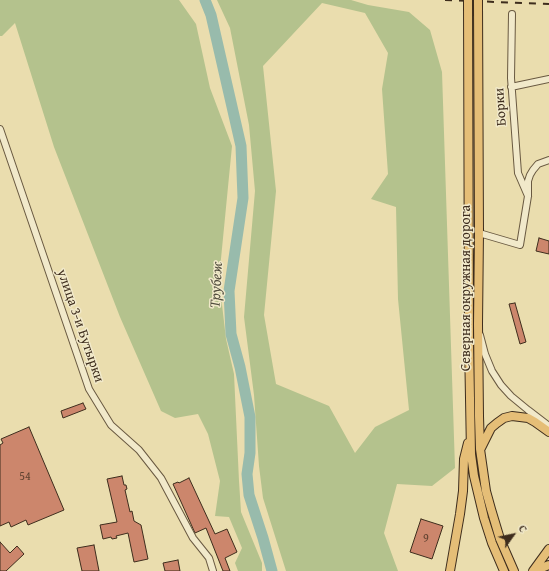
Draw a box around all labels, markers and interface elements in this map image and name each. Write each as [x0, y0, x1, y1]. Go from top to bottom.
street label: Борки [491, 87, 511, 127]
street label: Северная окружная дорога [458, 205, 474, 371]
water label: Трубеж [207, 261, 227, 309]
street label: улица 3-и Бутырки [53, 267, 107, 385]
house number: 54 [19, 470, 31, 484]
north arrow [493, 515, 533, 555]
text: С [515, 521, 531, 535]
house number: 9 [423, 532, 429, 546]

